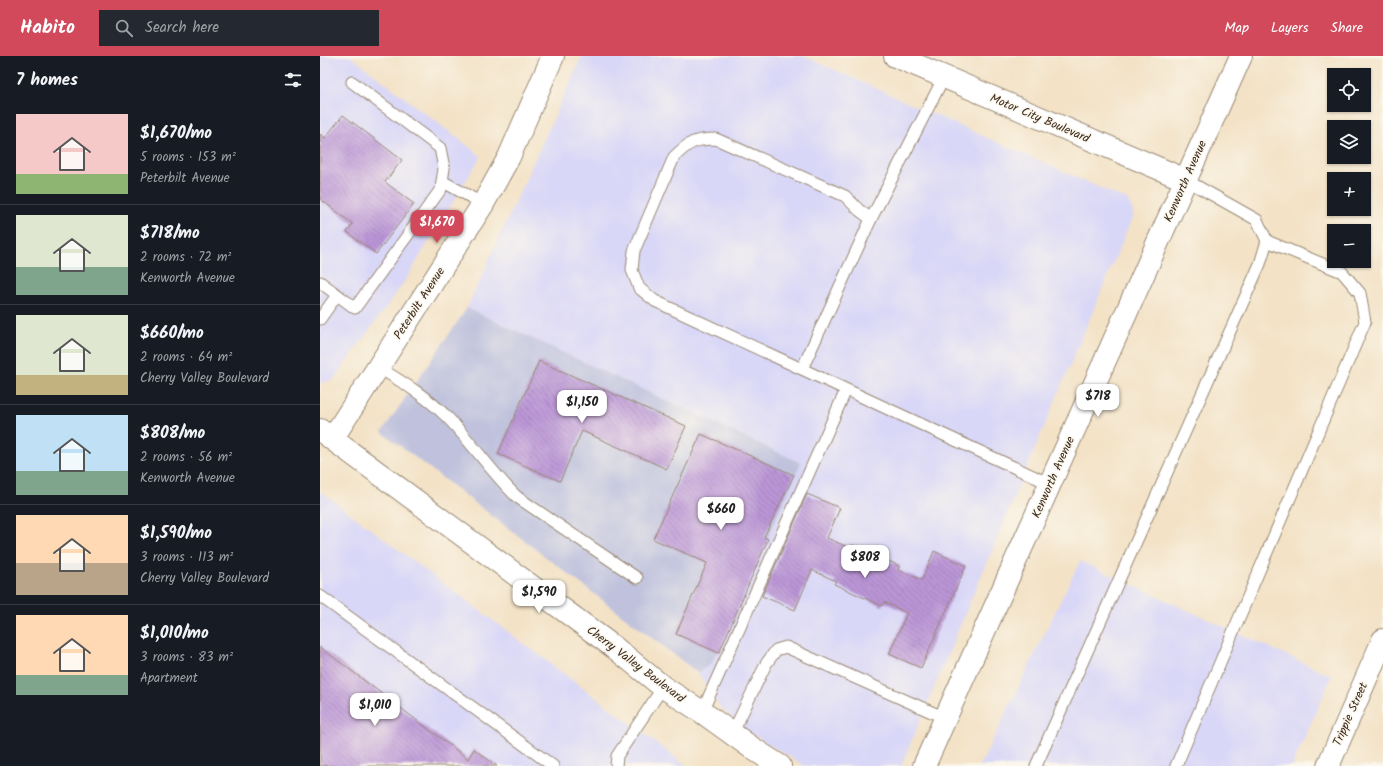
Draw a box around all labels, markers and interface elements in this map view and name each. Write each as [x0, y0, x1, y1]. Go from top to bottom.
search box [99, 10, 379, 46]
text: Habito [20, 13, 75, 43]
text: Search here [145, 16, 219, 40]
icon: search [113, 17, 135, 39]
text: Map [1225, 17, 1249, 39]
text: Layers [1271, 17, 1309, 39]
text: Share [1331, 17, 1363, 39]
text: 7 homes [16, 67, 78, 94]
map controls [1327, 68, 1371, 268]
button: locate [1327, 68, 1371, 112]
icon: filters [282, 69, 304, 91]
street label: Motor City Boulevard [987, 89, 1094, 148]
text: $1,670/mo [140, 120, 212, 147]
button: layers [1327, 120, 1371, 164]
icon: home [48, 130, 96, 178]
street label: Kenworth Avenue [1159, 137, 1212, 225]
text: 5 rooms · 153 m² [140, 147, 236, 168]
text: Peterbilt Avenue [140, 168, 230, 189]
button: + [1327, 172, 1371, 216]
pin: $1,670 [404, 210, 470, 244]
text: $1,670 [420, 212, 454, 233]
text: $718/mo [140, 220, 200, 247]
button: − [1327, 224, 1371, 268]
icon: home [48, 231, 96, 279]
text: 2 rooms · 72 m² [140, 247, 231, 268]
street label: Peterbilt Avenue [389, 263, 450, 343]
text: Kenworth Avenue [140, 268, 235, 289]
text: $660/mo [140, 320, 204, 347]
icon: home [48, 331, 96, 379]
text: 2 rooms · 64 m² [140, 347, 232, 368]
text: Cherry Valley Boulevard [140, 368, 269, 389]
pin: $718 [1074, 384, 1122, 418]
text: $718 [1085, 386, 1111, 407]
pin: $1,150 [549, 390, 615, 424]
text: $1,150 [566, 392, 598, 413]
text: $808/mo [140, 420, 205, 447]
icon: home [48, 431, 96, 479]
street label: Kenworth Avenue [1027, 433, 1080, 521]
text: 2 rooms · 56 m² [140, 447, 232, 468]
text: Kenworth Avenue [140, 468, 235, 489]
pin: $660 [697, 497, 745, 531]
text: $660 [707, 499, 735, 520]
text: $1,590/mo [140, 520, 212, 547]
icon: home [48, 531, 96, 579]
pin: $808 [841, 545, 889, 579]
text: 3 rooms · 113 m² [140, 547, 233, 568]
text: $808 [850, 547, 880, 568]
text: Cherry Valley Boulevard [140, 568, 269, 589]
pin: $1,590 [506, 580, 572, 614]
text: $1,590 [522, 582, 556, 603]
text: $1,010/mo [140, 620, 209, 647]
street label: Cherry Valley Boulevard [582, 621, 690, 708]
icon: home [48, 631, 96, 679]
text: 3 rooms · 83 m² [140, 647, 233, 668]
text: Apartment [140, 668, 198, 689]
street label: Trippie Street [1328, 679, 1373, 749]
pin: $1,010 [342, 693, 408, 727]
text: $1,010 [359, 695, 391, 716]

